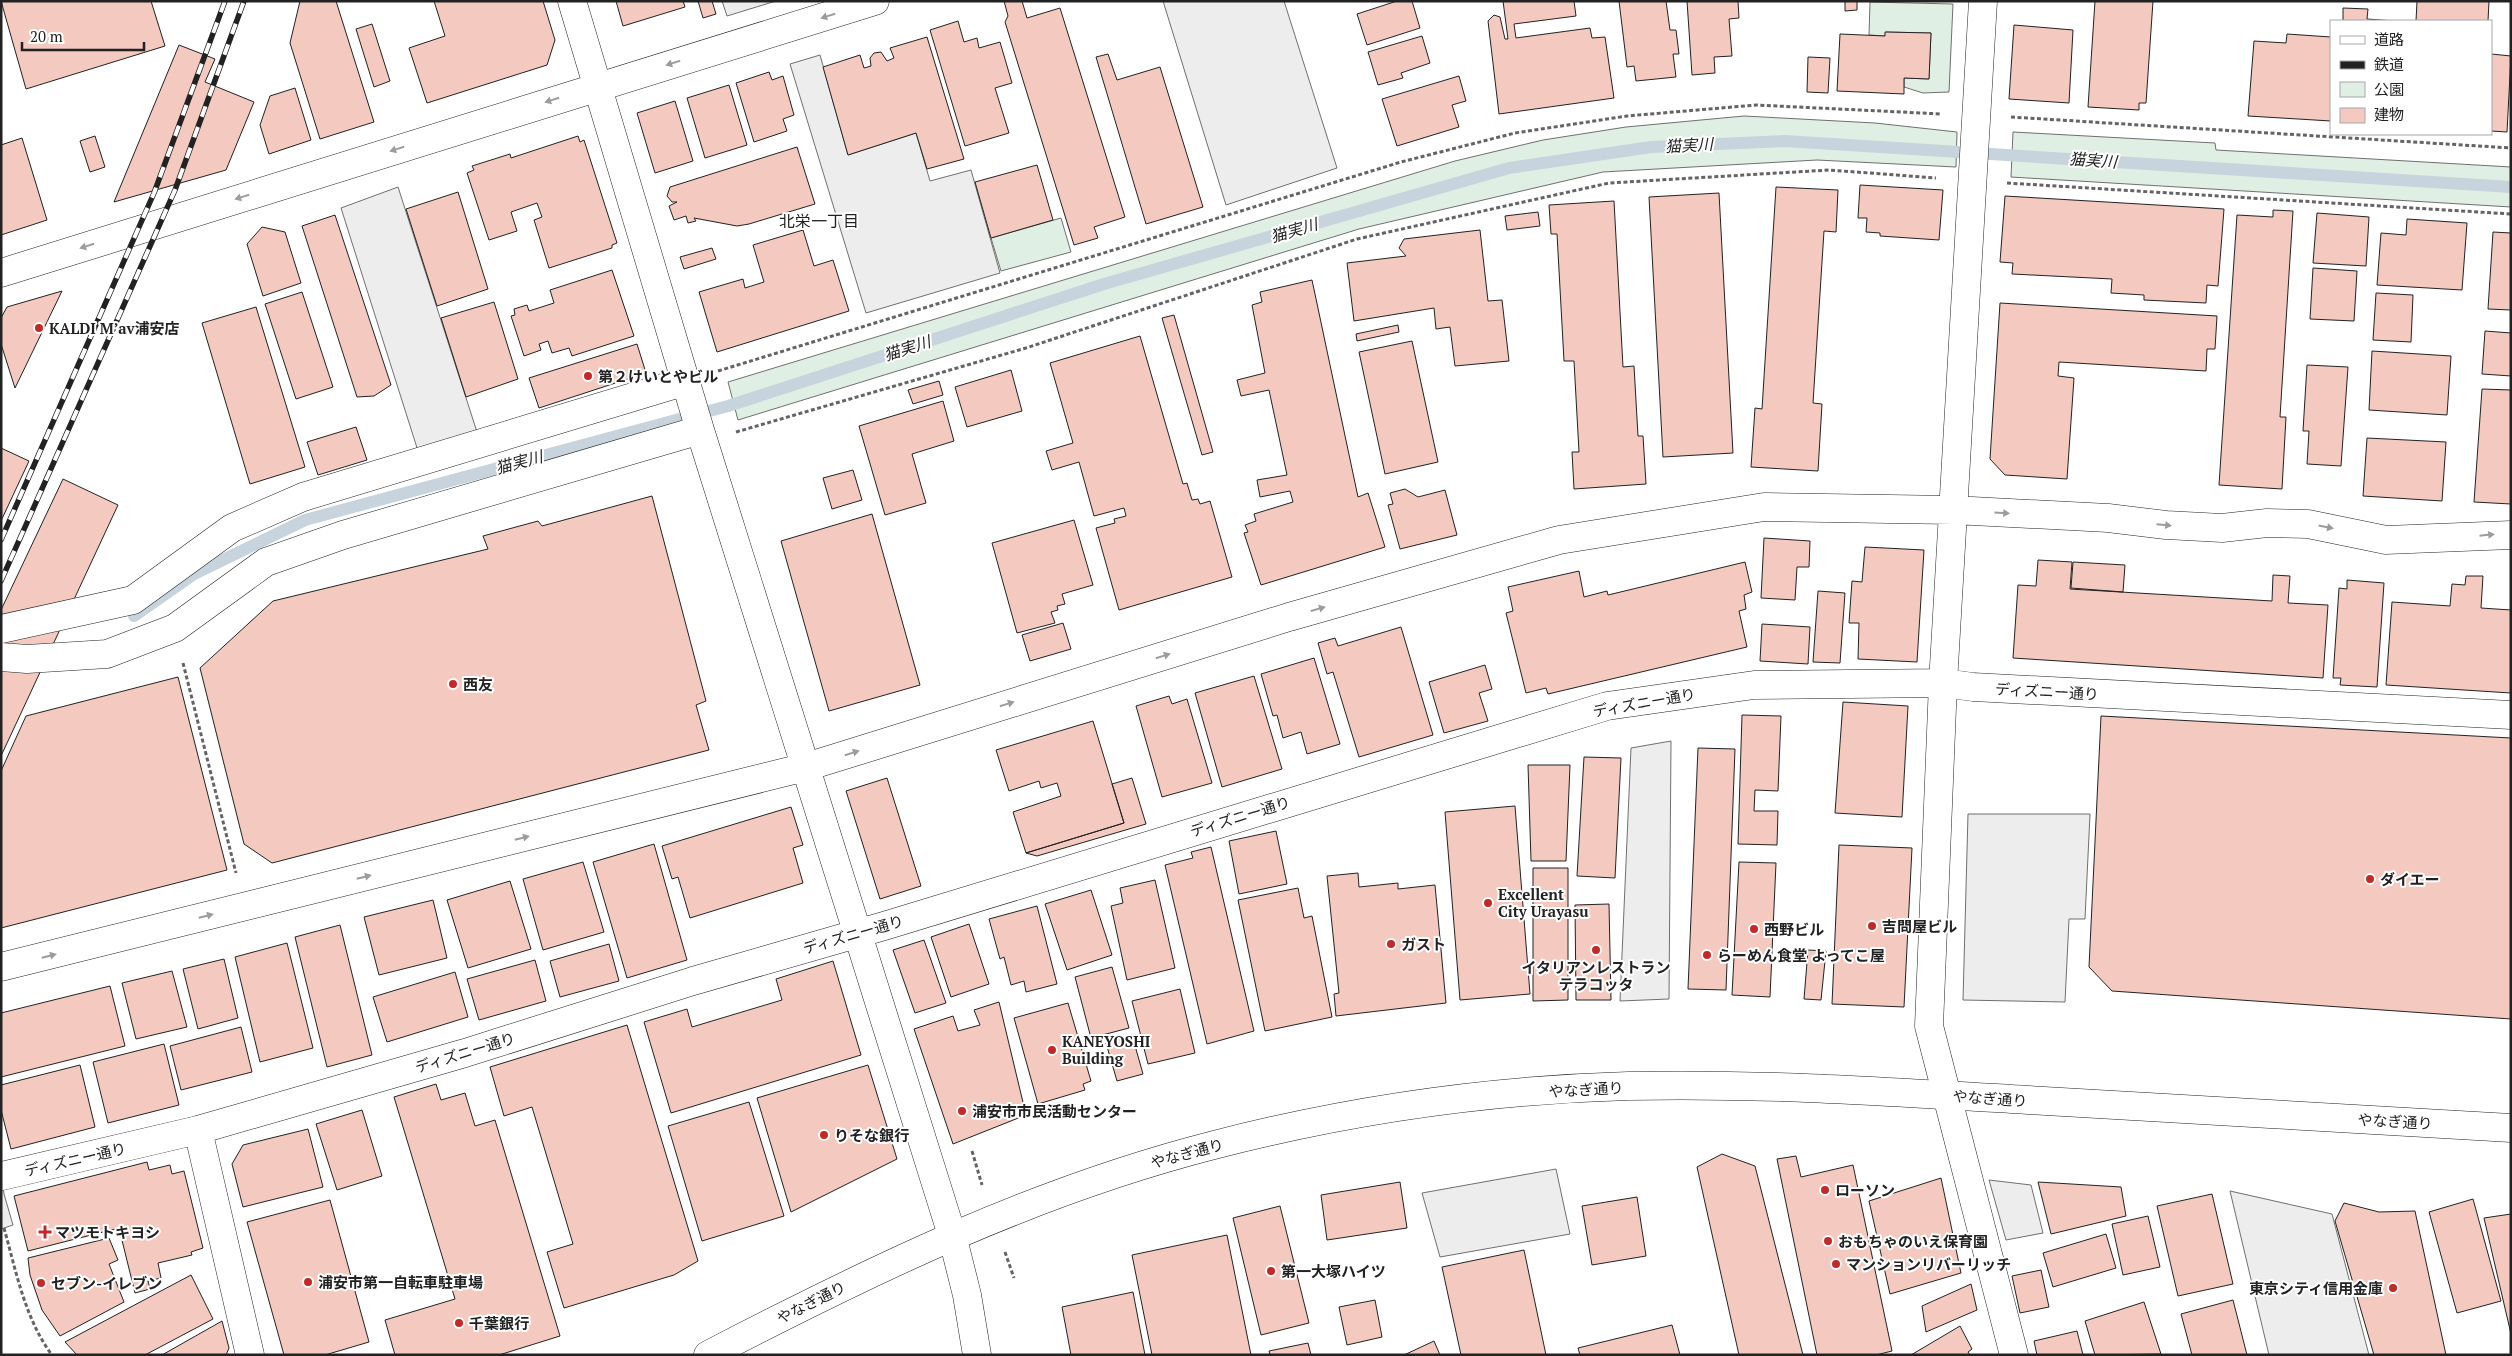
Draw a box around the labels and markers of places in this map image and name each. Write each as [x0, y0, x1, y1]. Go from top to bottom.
place label: KALDI M’av浦安店 [49, 318, 180, 338]
marker: KALDI M’av浦安店 [33, 322, 45, 334]
place label: 第２けいとやビル [598, 366, 718, 386]
marker: 第２けいとやビル [582, 370, 594, 382]
place label: 西友 [463, 674, 493, 694]
marker: 西友 [447, 678, 459, 690]
place label: ダイエー [2380, 869, 2440, 889]
marker: ダイエー [2364, 873, 2376, 885]
place label: Excellent City Urayasu [1498, 884, 1589, 921]
marker: Excellent City Urayasu [1482, 897, 1494, 909]
place label: 吉問屋ビル [1882, 916, 1957, 936]
place label: 西野ビル [1764, 919, 1824, 939]
marker: 吉問屋ビル [1866, 920, 1878, 932]
marker: 西野ビル [1748, 923, 1760, 935]
place label: ガスト [1401, 934, 1446, 954]
marker: ガスト [1385, 938, 1397, 950]
marker: イタリアンレストラン テラコッタ [1590, 944, 1602, 956]
place label: らーめん食堂 よってこ屋 [1717, 945, 1885, 965]
marker: らーめん食堂 よってこ屋 [1701, 949, 1713, 961]
place label: イタリアンレストラン テラコッタ [1522, 957, 1670, 994]
place label: KANEYOSHI Building [1062, 1031, 1151, 1068]
marker: KANEYOSHI Building [1046, 1044, 1058, 1056]
place label: 浦安市市民活動センター [972, 1101, 1137, 1121]
marker: 浦安市市民活動センター [956, 1105, 968, 1117]
place label: りそな銀行 [834, 1125, 909, 1145]
marker: りそな銀行 [818, 1129, 830, 1141]
place label: ローソン [1835, 1180, 1895, 1200]
marker: ローソン [1819, 1184, 1831, 1196]
place label: マツモトキヨシ [55, 1222, 160, 1242]
marker: マツモトキヨシ [39, 1226, 51, 1238]
place label: おもちゃのいえ保育園 [1838, 1231, 1988, 1251]
marker: おもちゃのいえ保育園 [1822, 1235, 1834, 1247]
place label: マンションリバーリッチ [1846, 1254, 2011, 1274]
marker: マンションリバーリッチ [1830, 1258, 1842, 1270]
place label: 第一大塚ハイツ [1281, 1261, 1386, 1281]
marker: 第一大塚ハイツ [1265, 1265, 1277, 1277]
place label: 浦安市第一自転車駐車場 [318, 1272, 483, 1292]
place label: セブン-イレブン [51, 1273, 162, 1293]
marker: 浦安市第一自転車駐車場 [302, 1276, 314, 1288]
marker: セブン-イレブン [35, 1277, 47, 1289]
place label: 東京シティ信用金庫 [2249, 1278, 2383, 1298]
marker: 東京シティ信用金庫 [2387, 1282, 2399, 1294]
place label: 千葉銀行 [469, 1313, 529, 1333]
marker: 千葉銀行 [453, 1317, 465, 1329]

